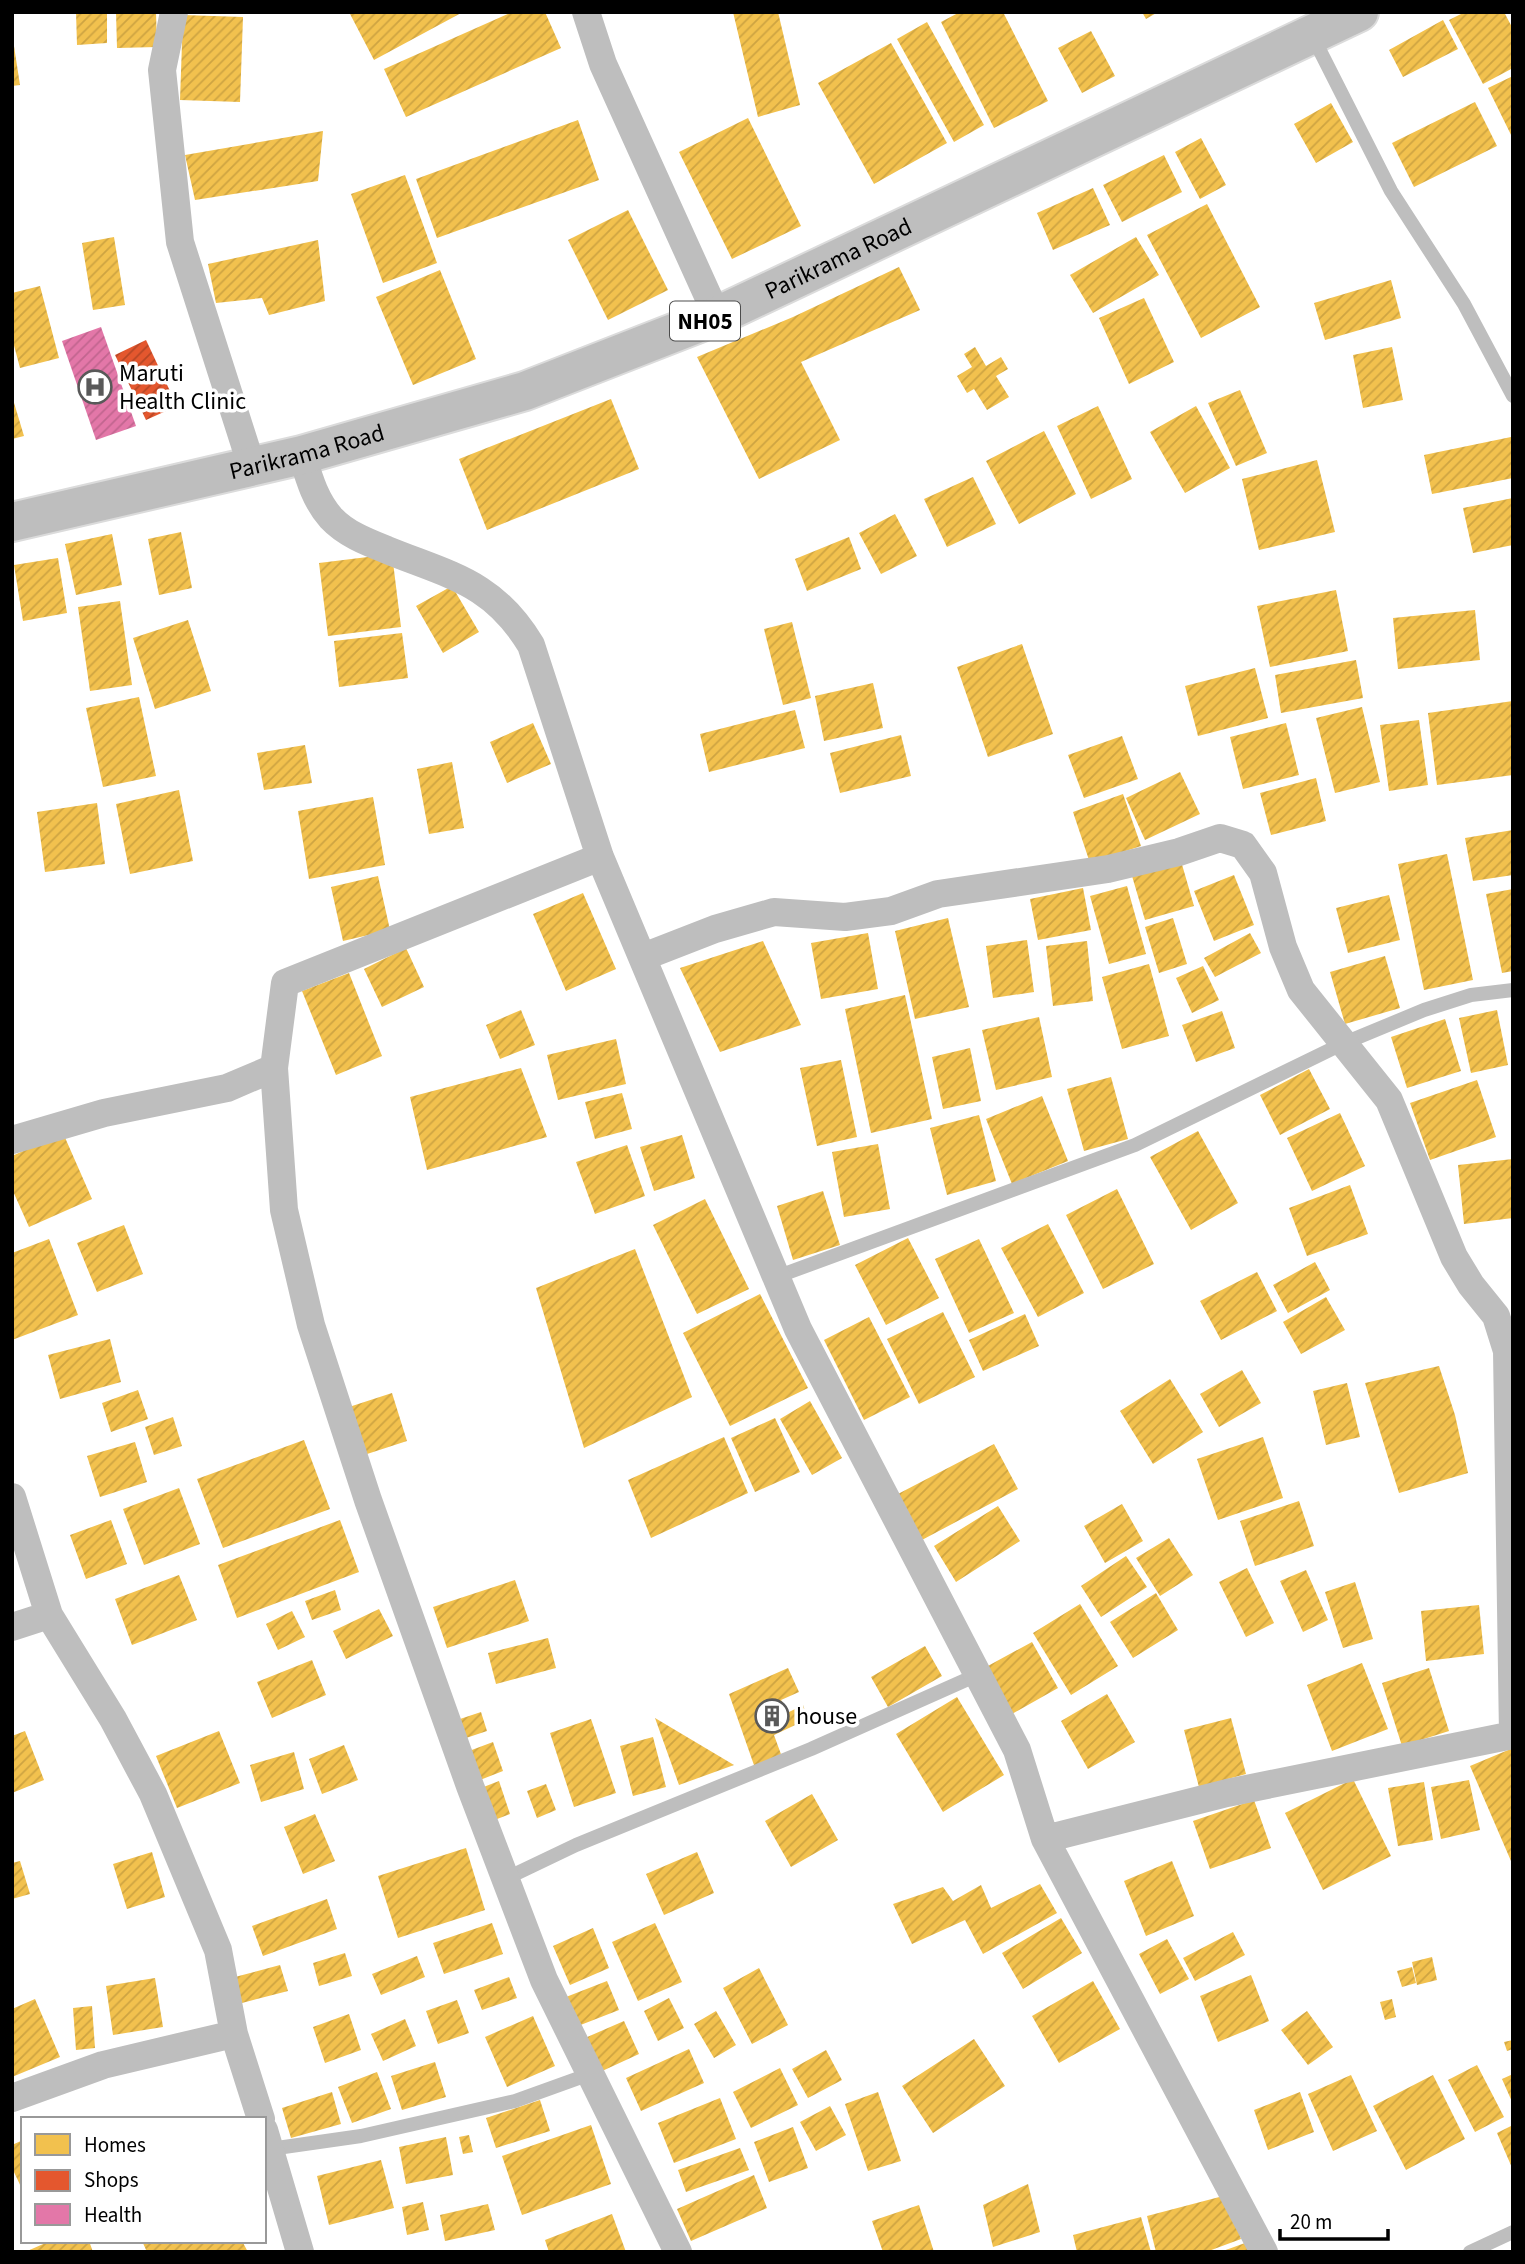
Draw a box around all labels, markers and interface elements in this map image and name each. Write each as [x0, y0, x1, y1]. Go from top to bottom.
street label: Parikrama Road [759, 209, 918, 309]
road number: NH05 [670, 302, 740, 340]
place label: Maruti Health Clinic [119, 356, 246, 419]
hospital icon: Maruti Health Clinic [76, 368, 114, 406]
street label: Parikrama Road [226, 415, 389, 489]
building icon: house [753, 1697, 791, 1735]
place label: house [796, 1699, 857, 1734]
legend [21, 2117, 266, 2243]
text: Homes [84, 2130, 146, 2160]
text: Shops [84, 2165, 139, 2195]
scale bar [1280, 2198, 1388, 2242]
text: Health [84, 2200, 142, 2230]
text: 20 m [1290, 2207, 1332, 2237]

